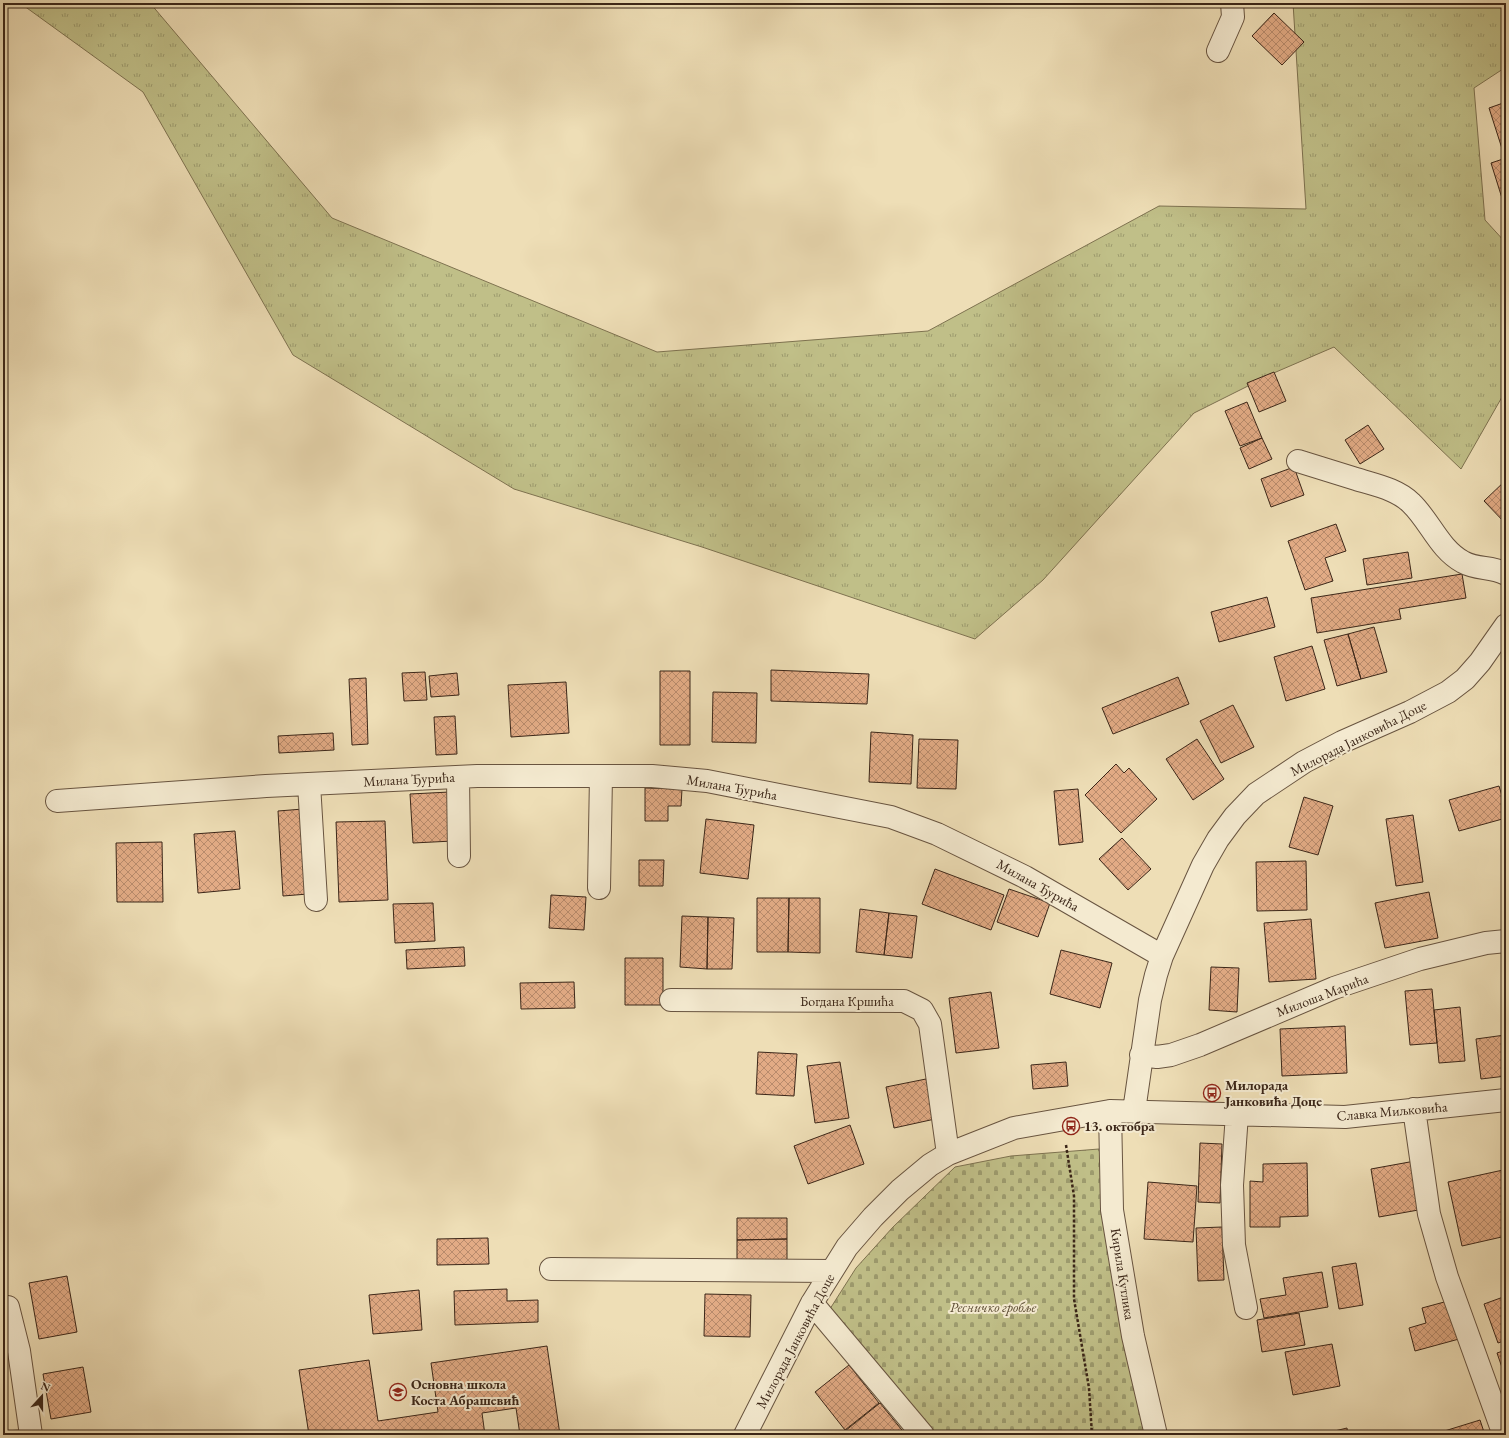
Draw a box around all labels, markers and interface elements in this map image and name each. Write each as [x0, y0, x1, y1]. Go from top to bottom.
street label: Милорада Јанковића Доце [1287, 696, 1430, 780]
street label: Милана Ђурића [363, 768, 456, 790]
street label: Милана Ђурића [685, 770, 779, 804]
street label: Милана Ђурића [993, 855, 1083, 915]
street label: Милоша Марића [1273, 969, 1371, 1021]
street label: Богдана Кршића [800, 992, 894, 1010]
place label: Милорада Јанковића Доце [1223, 1076, 1322, 1110]
bus stop icon: Милорада Јанковића Доце [1202, 1083, 1222, 1103]
street label: Славка Миљковића [1336, 1097, 1449, 1125]
bus stop icon: 13. октобра [1061, 1116, 1081, 1136]
place label: 13. октобра [1084, 1117, 1155, 1135]
street label: Кирила Кутлика [1107, 1227, 1139, 1322]
street label: Милорада Јанковића Доце [752, 1270, 839, 1412]
park label: Ресничко гробље [950, 1298, 1037, 1316]
place label: Основна школа Коста Абрашевић [411, 1375, 520, 1409]
north arrow [22, 1376, 62, 1416]
text: N [39, 1379, 52, 1395]
school or university icon: Основна школа Коста Абрашевић [388, 1382, 408, 1402]

